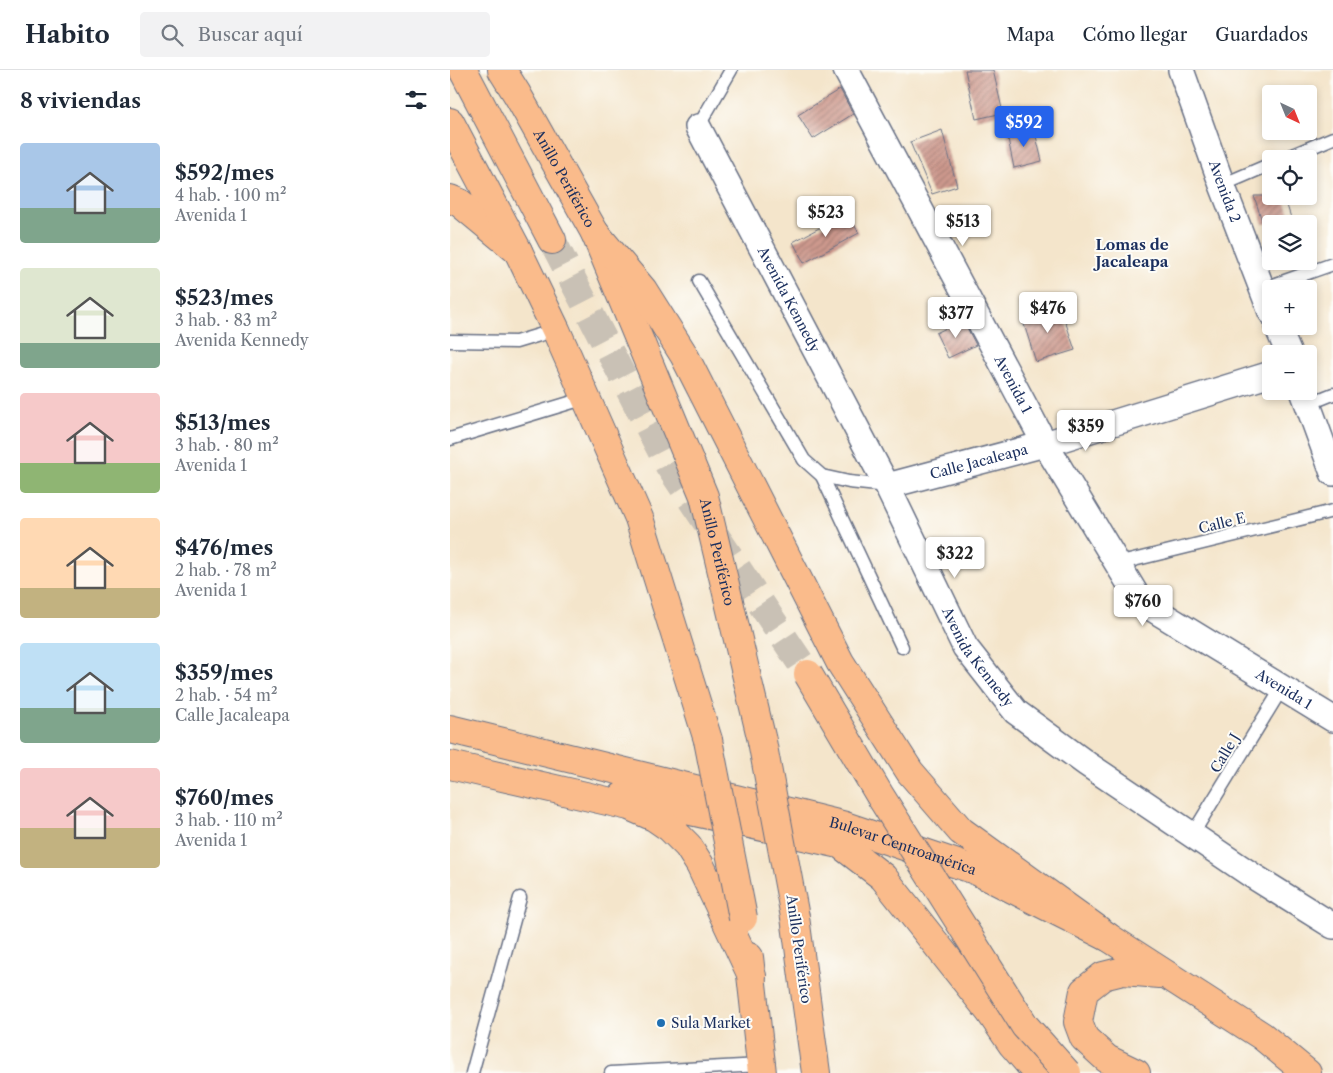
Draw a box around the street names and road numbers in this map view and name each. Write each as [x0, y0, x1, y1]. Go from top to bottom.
street label: Anillo Periférico [529, 125, 599, 231]
street label: Avenida 2 [1205, 157, 1245, 225]
street label: Avenida Kennedy [753, 243, 824, 356]
street label: Avenida 1 [990, 351, 1036, 416]
street label: Calle Jacaleapa [928, 440, 1030, 483]
street label: Anillo Periférico [696, 496, 739, 608]
street label: Calle E [1197, 508, 1247, 538]
street label: Avenida Kennedy [938, 603, 1018, 711]
street label: Avenida 1 [1252, 664, 1316, 713]
street label: Calle J [1206, 730, 1244, 776]
street label: Bulevar Centroamérica [828, 813, 979, 879]
street label: Anillo Periférico [782, 892, 816, 1005]

